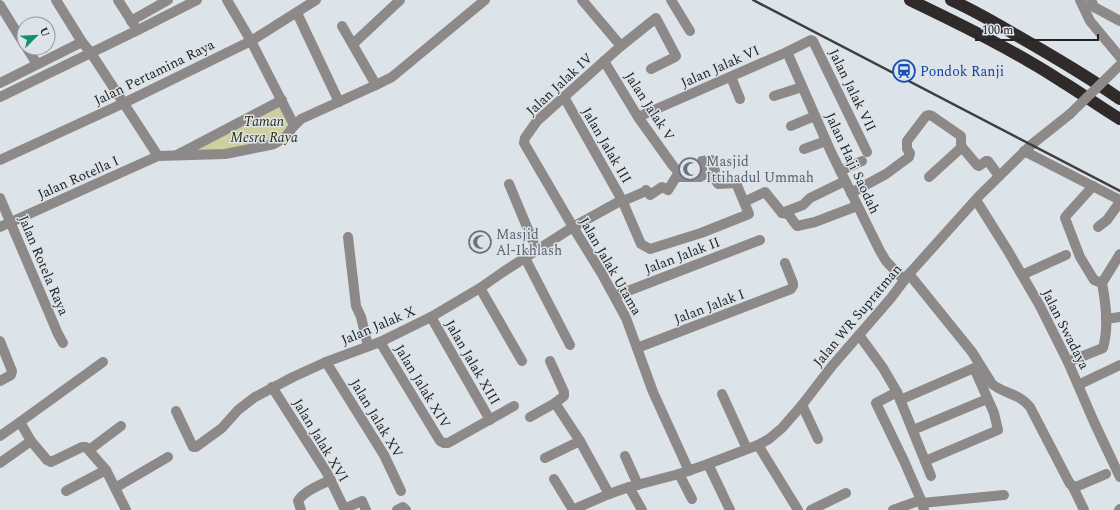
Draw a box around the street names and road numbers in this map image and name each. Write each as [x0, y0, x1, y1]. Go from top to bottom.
street label: Jalan Pertamina Raya [90, 34, 218, 111]
street label: Jalan Jalak VI [677, 40, 763, 93]
street label: Jalan Jalak VII [823, 45, 882, 135]
street label: Jalan Jalak IV [521, 48, 597, 121]
street label: Jalan Jalak V [619, 68, 680, 145]
street label: Jalan Jalak III [576, 103, 637, 187]
street label: Jalan Haji Saodah [820, 109, 885, 217]
street label: Jalan Rotella I [34, 150, 122, 205]
street label: Jalan Rotela Raya [13, 212, 74, 319]
street label: Jalan Jalak Utama [574, 213, 647, 319]
street label: Jalan Jalak II [641, 231, 723, 279]
street label: Jalan WR Supratman [808, 259, 907, 371]
street label: Jalan Jalak I [671, 283, 747, 330]
street label: Jalan Swadaya [1036, 285, 1095, 373]
street label: Jalan Jalak X [338, 300, 419, 351]
street label: Jalan Jalak XIII [440, 316, 505, 409]
street label: Jalan Jalak XIV [389, 340, 456, 432]
street label: Jalan Jalak XV [345, 375, 408, 462]
street label: Jalan Jalak XVI [287, 394, 354, 486]

